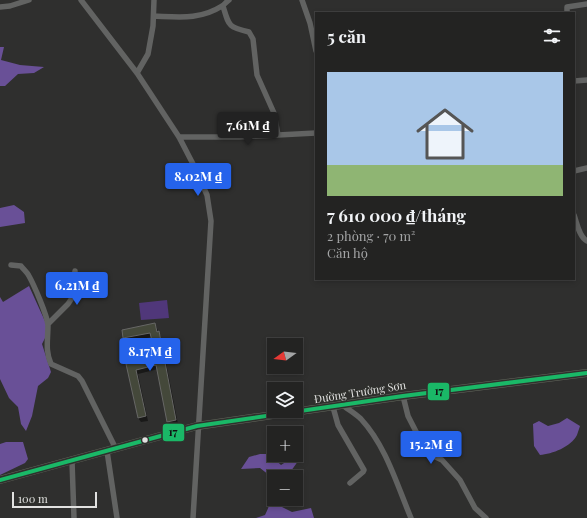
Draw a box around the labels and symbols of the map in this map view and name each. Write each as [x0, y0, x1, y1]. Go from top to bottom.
pin: 7.61M ₫ [211, 112, 285, 146]
pin: 8.02M ₫ [161, 163, 235, 197]
pin: 6.21M ₫ [40, 272, 114, 306]
pin: 8.17M ₫ [113, 338, 187, 372]
north arrow [267, 338, 303, 374]
street label: Đường Trường Sơn [313, 377, 407, 406]
line badge: 17 [427, 382, 450, 401]
text: 17 [434, 383, 444, 398]
line badge: 17 [162, 423, 185, 442]
text: 17 [168, 424, 178, 439]
pin: 15.2M ₫ [394, 431, 468, 465]
unlabelled marker [140, 435, 150, 445]
scale bar [12, 490, 97, 509]

